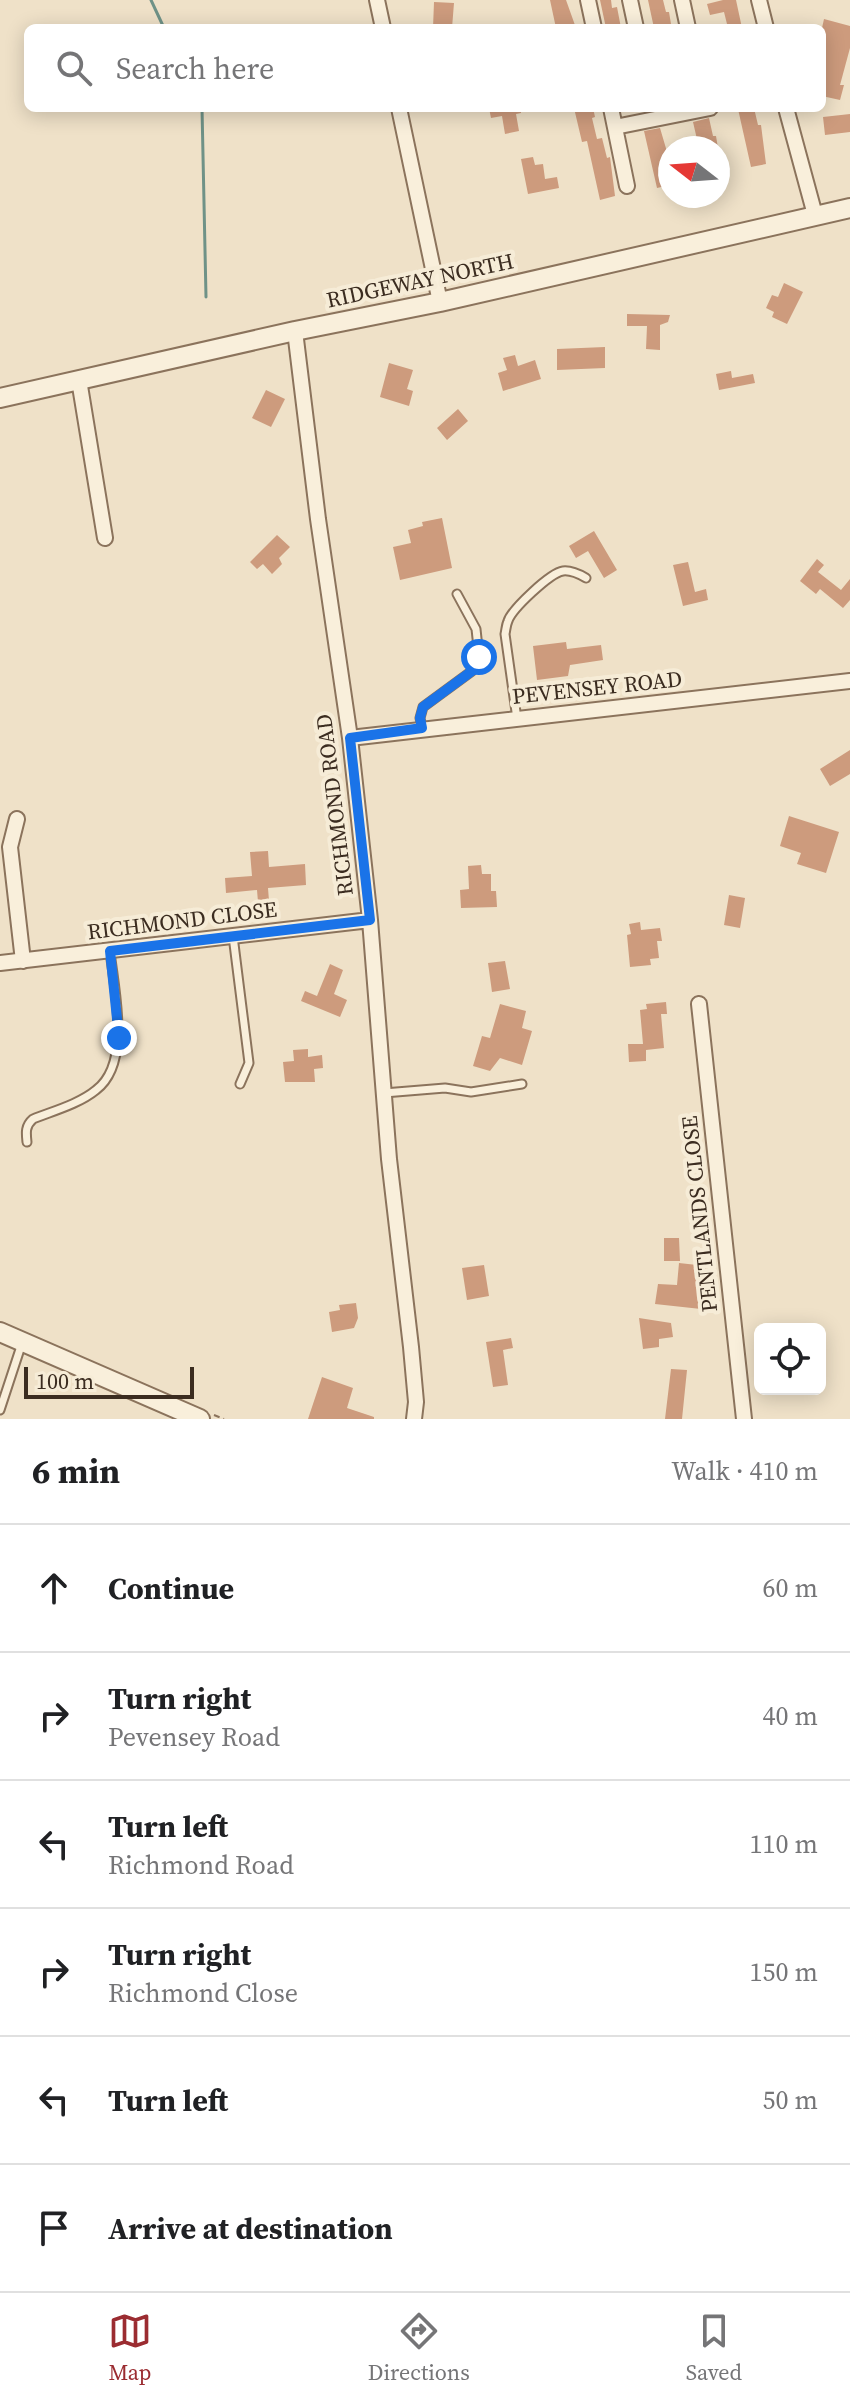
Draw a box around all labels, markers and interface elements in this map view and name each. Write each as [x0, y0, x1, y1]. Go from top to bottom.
search box [24, 24, 826, 112]
icon: search [52, 46, 96, 90]
text: Search here [116, 48, 274, 89]
north arrow [658, 136, 730, 208]
street label: RIDGEWAY NORTH [324, 245, 516, 315]
route start [461, 639, 497, 675]
street label: PEVENSEY ROAD [511, 663, 683, 711]
street label: RICHMOND ROAD [308, 712, 360, 898]
street label: RICHMOND CLOSE [86, 893, 278, 947]
route end [101, 1020, 137, 1056]
street label: PENTLANDS CLOSE [674, 1114, 724, 1314]
map controls [754, 1323, 826, 1395]
button: locate [754, 1323, 826, 1395]
scale bar [24, 1363, 194, 1399]
text: 100 m [36, 1366, 94, 1396]
text: 6 min [32, 1448, 120, 1494]
text: Walk · 410 m [671, 1453, 818, 1489]
icon: ahead [32, 1566, 76, 1610]
text: Continue [108, 1568, 234, 1609]
text: 60 m [763, 1570, 818, 1606]
text: Turn right [108, 1678, 251, 1719]
icon: right [32, 1694, 76, 1738]
text: 40 m [763, 1698, 818, 1734]
text: Pevensey Road [108, 1719, 280, 1755]
text: Turn left [108, 1806, 228, 1847]
icon: left [32, 1822, 76, 1866]
text: 110 m [750, 1826, 818, 1862]
text: Richmond Road [108, 1847, 294, 1883]
text: Turn right [108, 1934, 251, 1975]
icon: right [32, 1950, 76, 1994]
text: 150 m [750, 1954, 818, 1990]
text: Richmond Close [108, 1975, 298, 2011]
icon: left [32, 2078, 76, 2122]
text: Turn left [108, 2080, 228, 2121]
text: 50 m [763, 2082, 818, 2118]
icon: arrive [32, 2206, 76, 2250]
text: Arrive at destination [108, 2208, 393, 2249]
tab: Map [108, 2309, 152, 2387]
tab: Directions [368, 2309, 470, 2387]
tab: Saved [686, 2309, 742, 2387]

